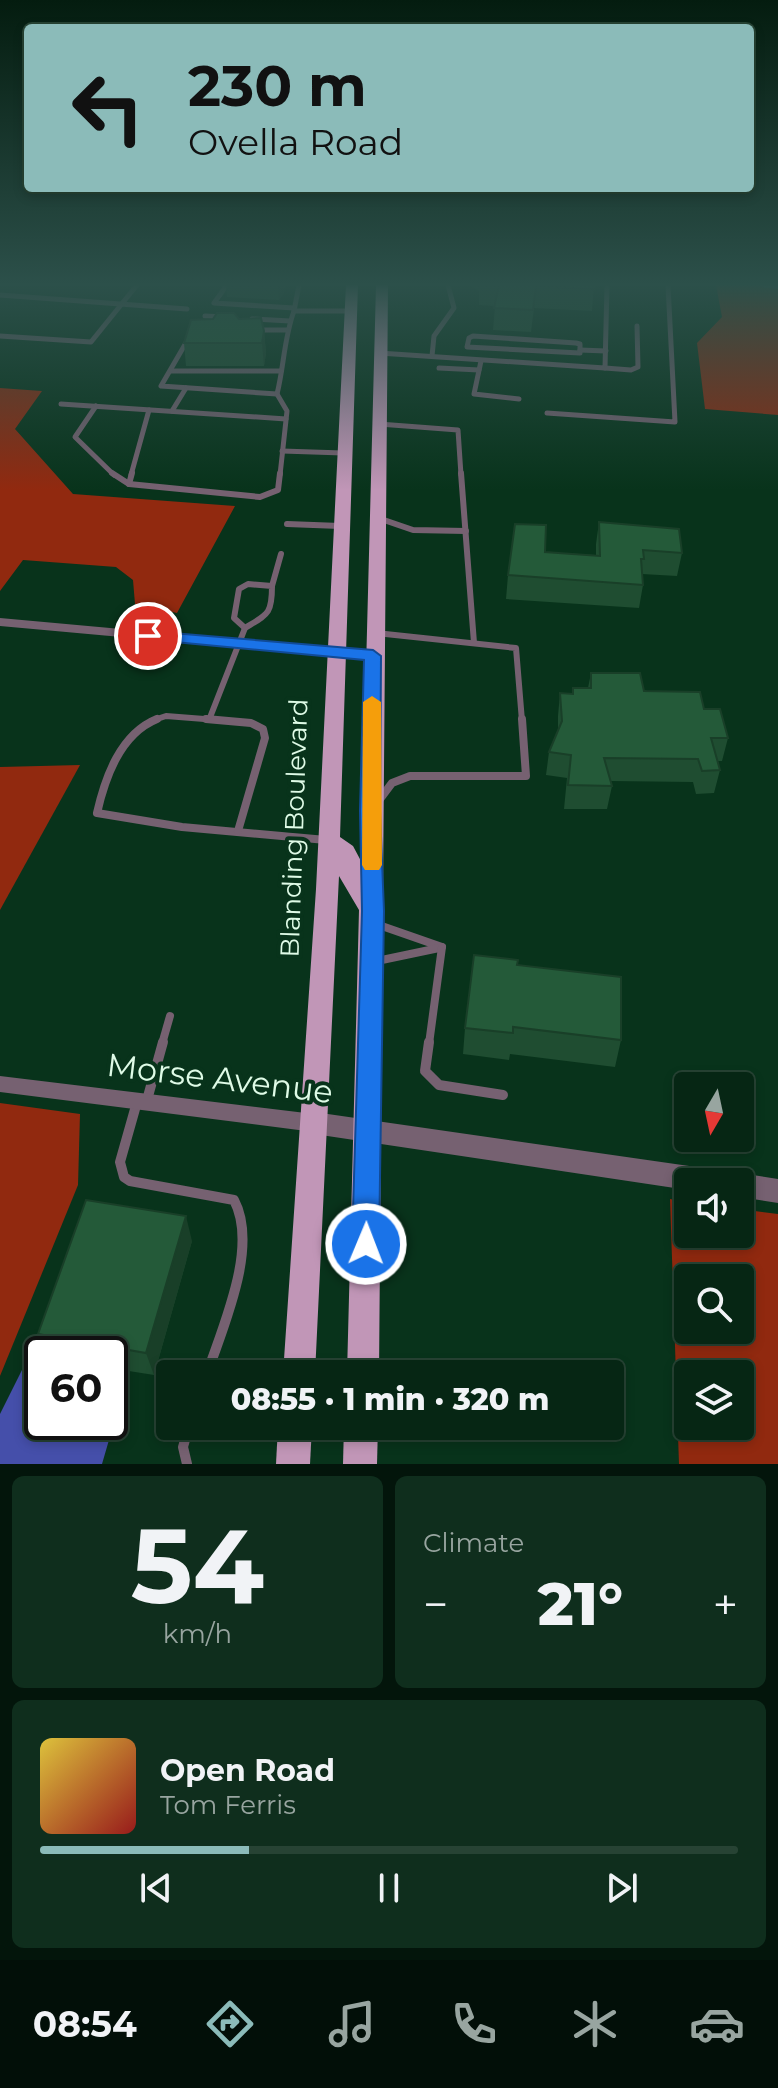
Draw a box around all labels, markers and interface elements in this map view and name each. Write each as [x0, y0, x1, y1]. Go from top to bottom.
text: 230 m [188, 52, 367, 120]
icon: left [56, 56, 160, 160]
text: Ovella Road [188, 120, 403, 164]
pin [114, 602, 182, 670]
icon: arrive [126, 614, 170, 658]
street label: Blanding Boulevard [273, 698, 315, 958]
street label: Morse Avenue [105, 1045, 335, 1111]
north arrow [674, 1072, 754, 1152]
map controls [674, 1072, 754, 1440]
button: sound [674, 1168, 754, 1248]
position arrow [324, 1202, 408, 1286]
button: search [674, 1264, 754, 1344]
speed limit sign: 60 [24, 1336, 128, 1440]
button: layers [674, 1360, 754, 1440]
text: 08:55 · 1 min · 320 m [231, 1381, 549, 1418]
text: 54 [131, 1502, 264, 1629]
text: Climate [423, 1527, 524, 1559]
text: 21° [538, 1567, 623, 1640]
text: − [423, 1577, 448, 1631]
text: + [713, 1577, 738, 1631]
text: km/h [163, 1618, 232, 1650]
text: Open Road [160, 1752, 335, 1789]
text: Tom Ferris [160, 1789, 296, 1821]
icon: previous [134, 1866, 178, 1910]
icon: pause [367, 1866, 411, 1910]
icon: next [600, 1866, 644, 1910]
icon: directions [202, 1996, 258, 2052]
icon: music [324, 1996, 380, 2052]
icon: phone [446, 1996, 502, 2052]
icon: climate [567, 1996, 623, 2052]
icon: car [689, 1996, 745, 2052]
text: 08:54 [33, 2002, 137, 2046]

